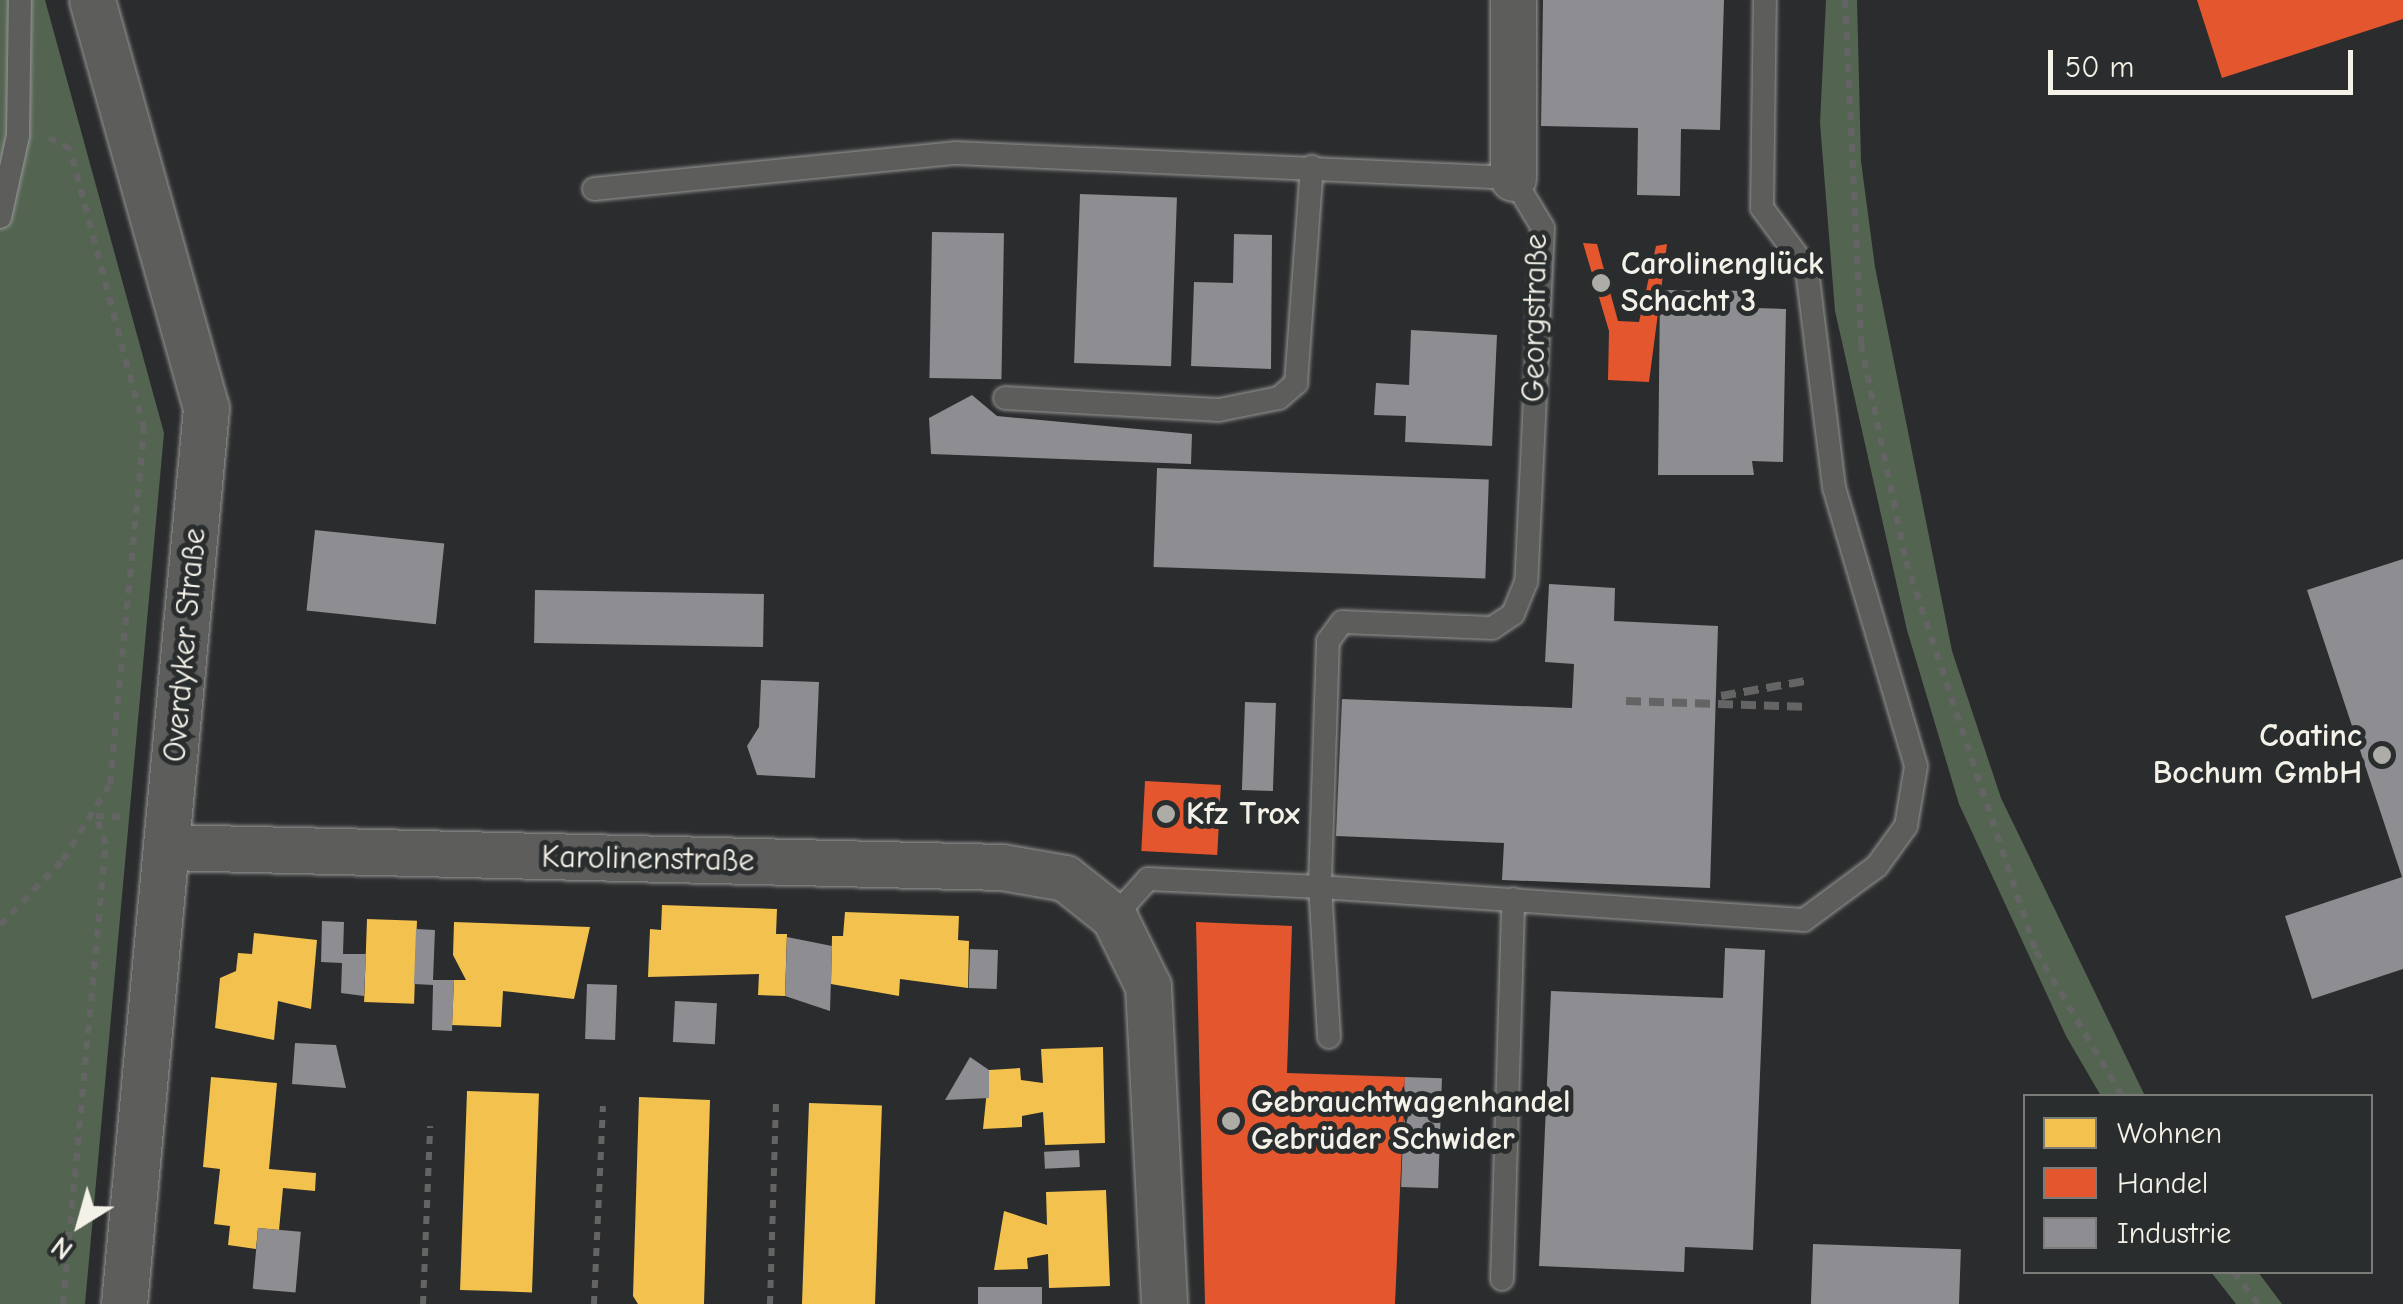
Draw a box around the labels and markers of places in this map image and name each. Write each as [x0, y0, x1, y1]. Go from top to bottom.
place label: Carolinenglück Schacht 3 [1621, 246, 1824, 321]
marker: Carolinenglück Schacht 3 [1590, 272, 1612, 294]
place label: Coatinc Bochum GmbH [2153, 718, 2362, 793]
marker: Coatinc Bochum GmbH [2371, 744, 2393, 766]
place label: Kfz Trox [1186, 795, 1300, 833]
marker: Kfz Trox [1155, 803, 1177, 825]
place label: Gebrauchtwagenhandel Gebrüder Schwider [1251, 1084, 1571, 1159]
marker: Gebrauchtwagenhandel Gebrüder Schwider [1220, 1110, 1242, 1132]

